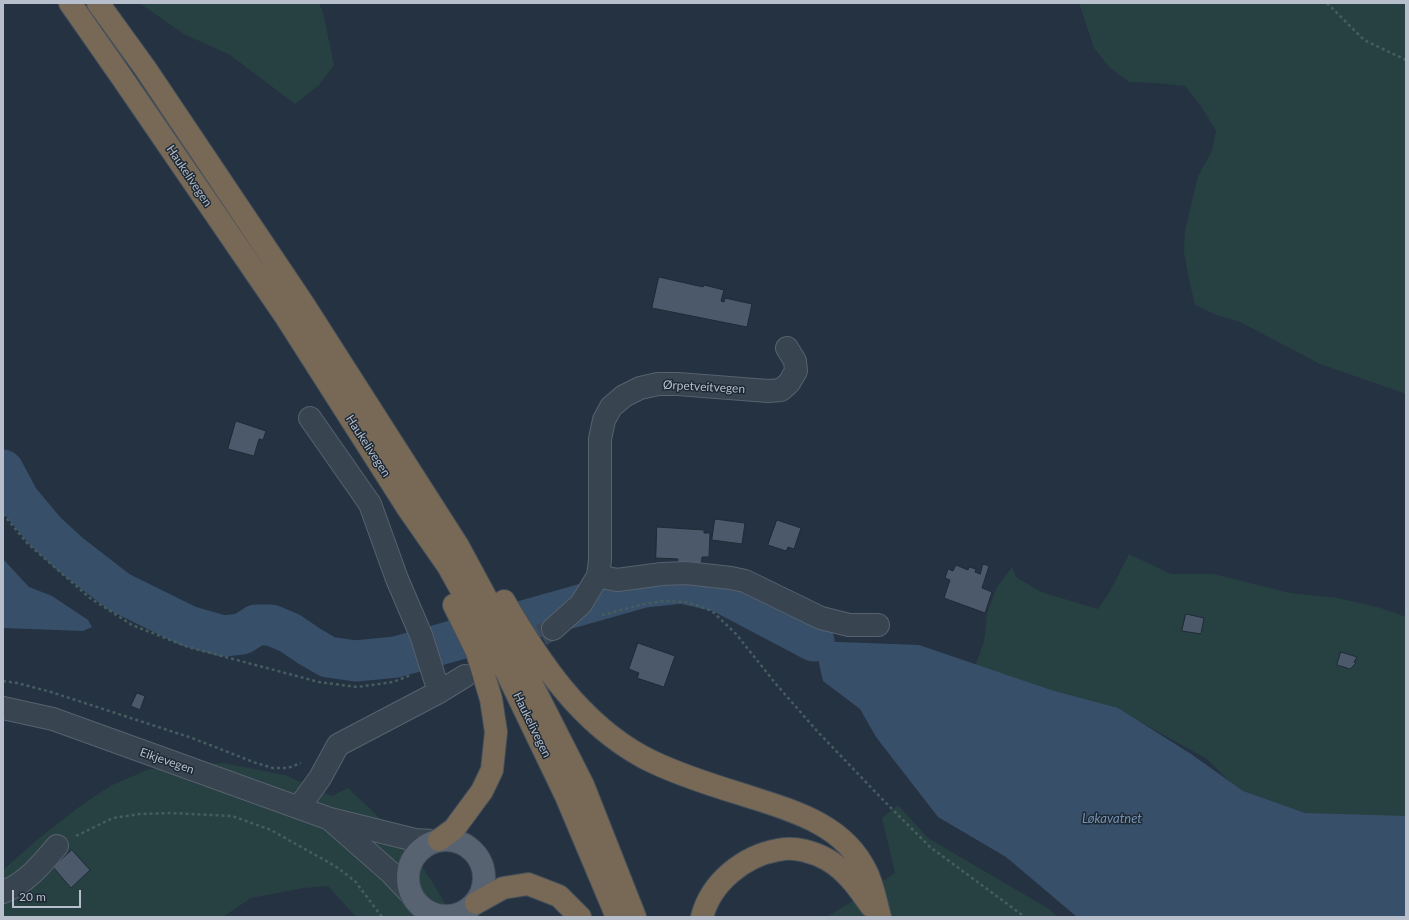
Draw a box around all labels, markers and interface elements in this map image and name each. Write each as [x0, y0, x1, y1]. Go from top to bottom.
street label: Haukelivegen [163, 143, 215, 209]
street label: Ørpetveitvegen [663, 378, 745, 396]
street label: Haukelivegen [343, 412, 393, 480]
street label: Haukelivegen [510, 690, 554, 760]
street label: Eikjevegen [138, 745, 196, 777]
water label: Løkavatnet [1082, 811, 1142, 827]
scale bar [14, 882, 83, 908]
text: 20 m [19, 889, 46, 904]

